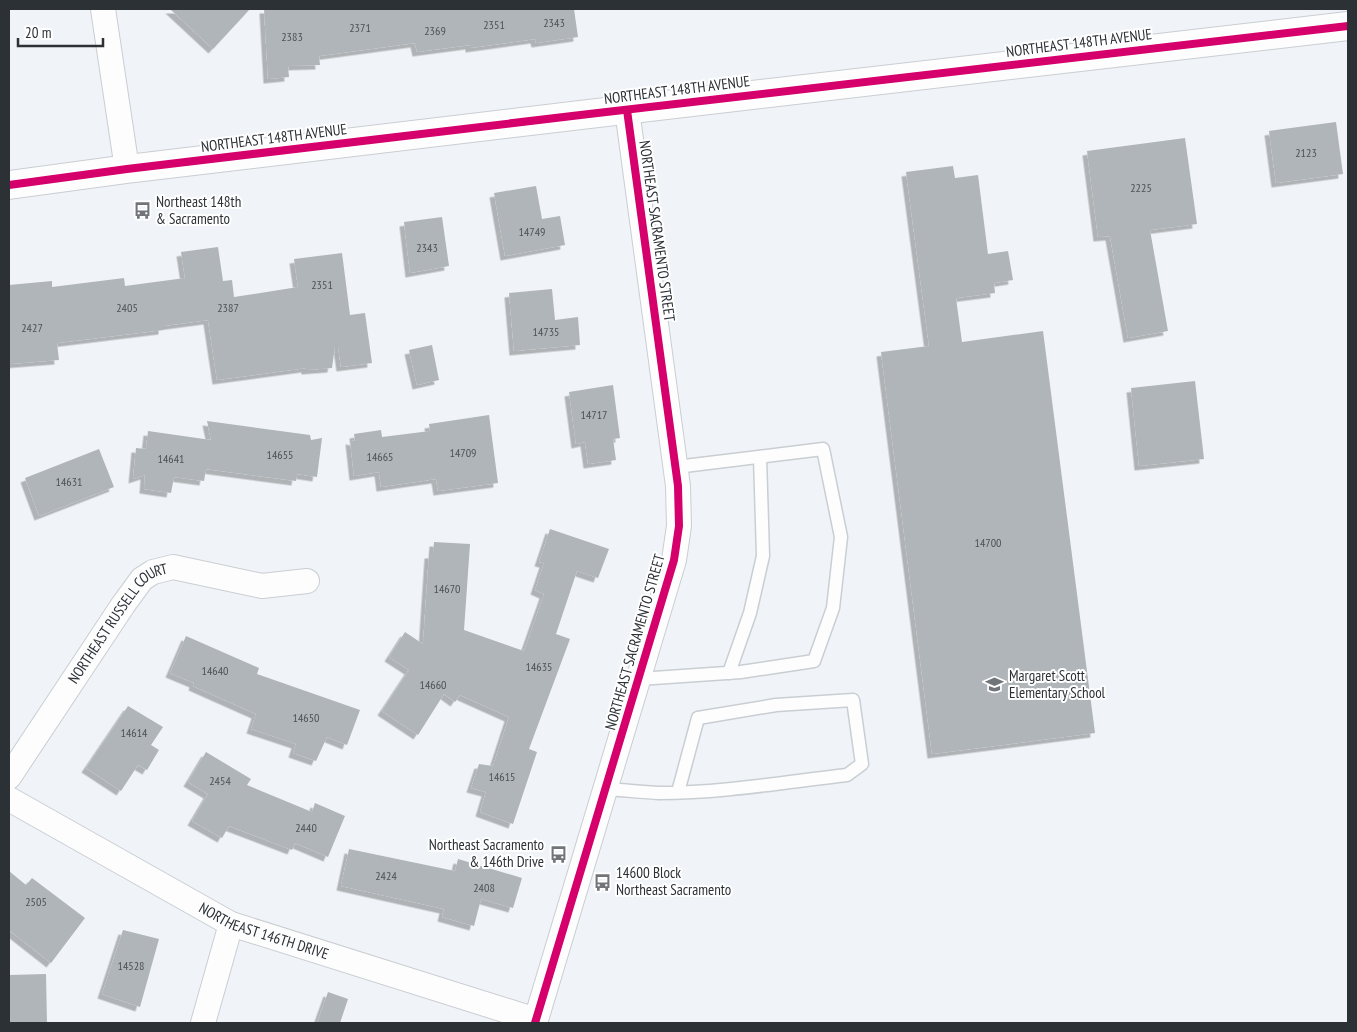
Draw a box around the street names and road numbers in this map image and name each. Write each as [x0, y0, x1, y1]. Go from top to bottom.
street label: NORTHEAST 148TH AVENUE [1005, 24, 1153, 61]
street label: NORTHEAST 148TH AVENUE [603, 71, 751, 108]
street label: NORTHEAST 148TH AVENUE [200, 119, 348, 156]
street label: NORTHEAST SACRAMENTO STREET [635, 139, 680, 323]
street label: NORTHEAST SACRAMENTO STREET [600, 551, 669, 732]
street label: NORTHEAST RUSSELL COURT [64, 559, 170, 687]
street label: NORTHEAST 146TH DRIVE [196, 898, 331, 963]

